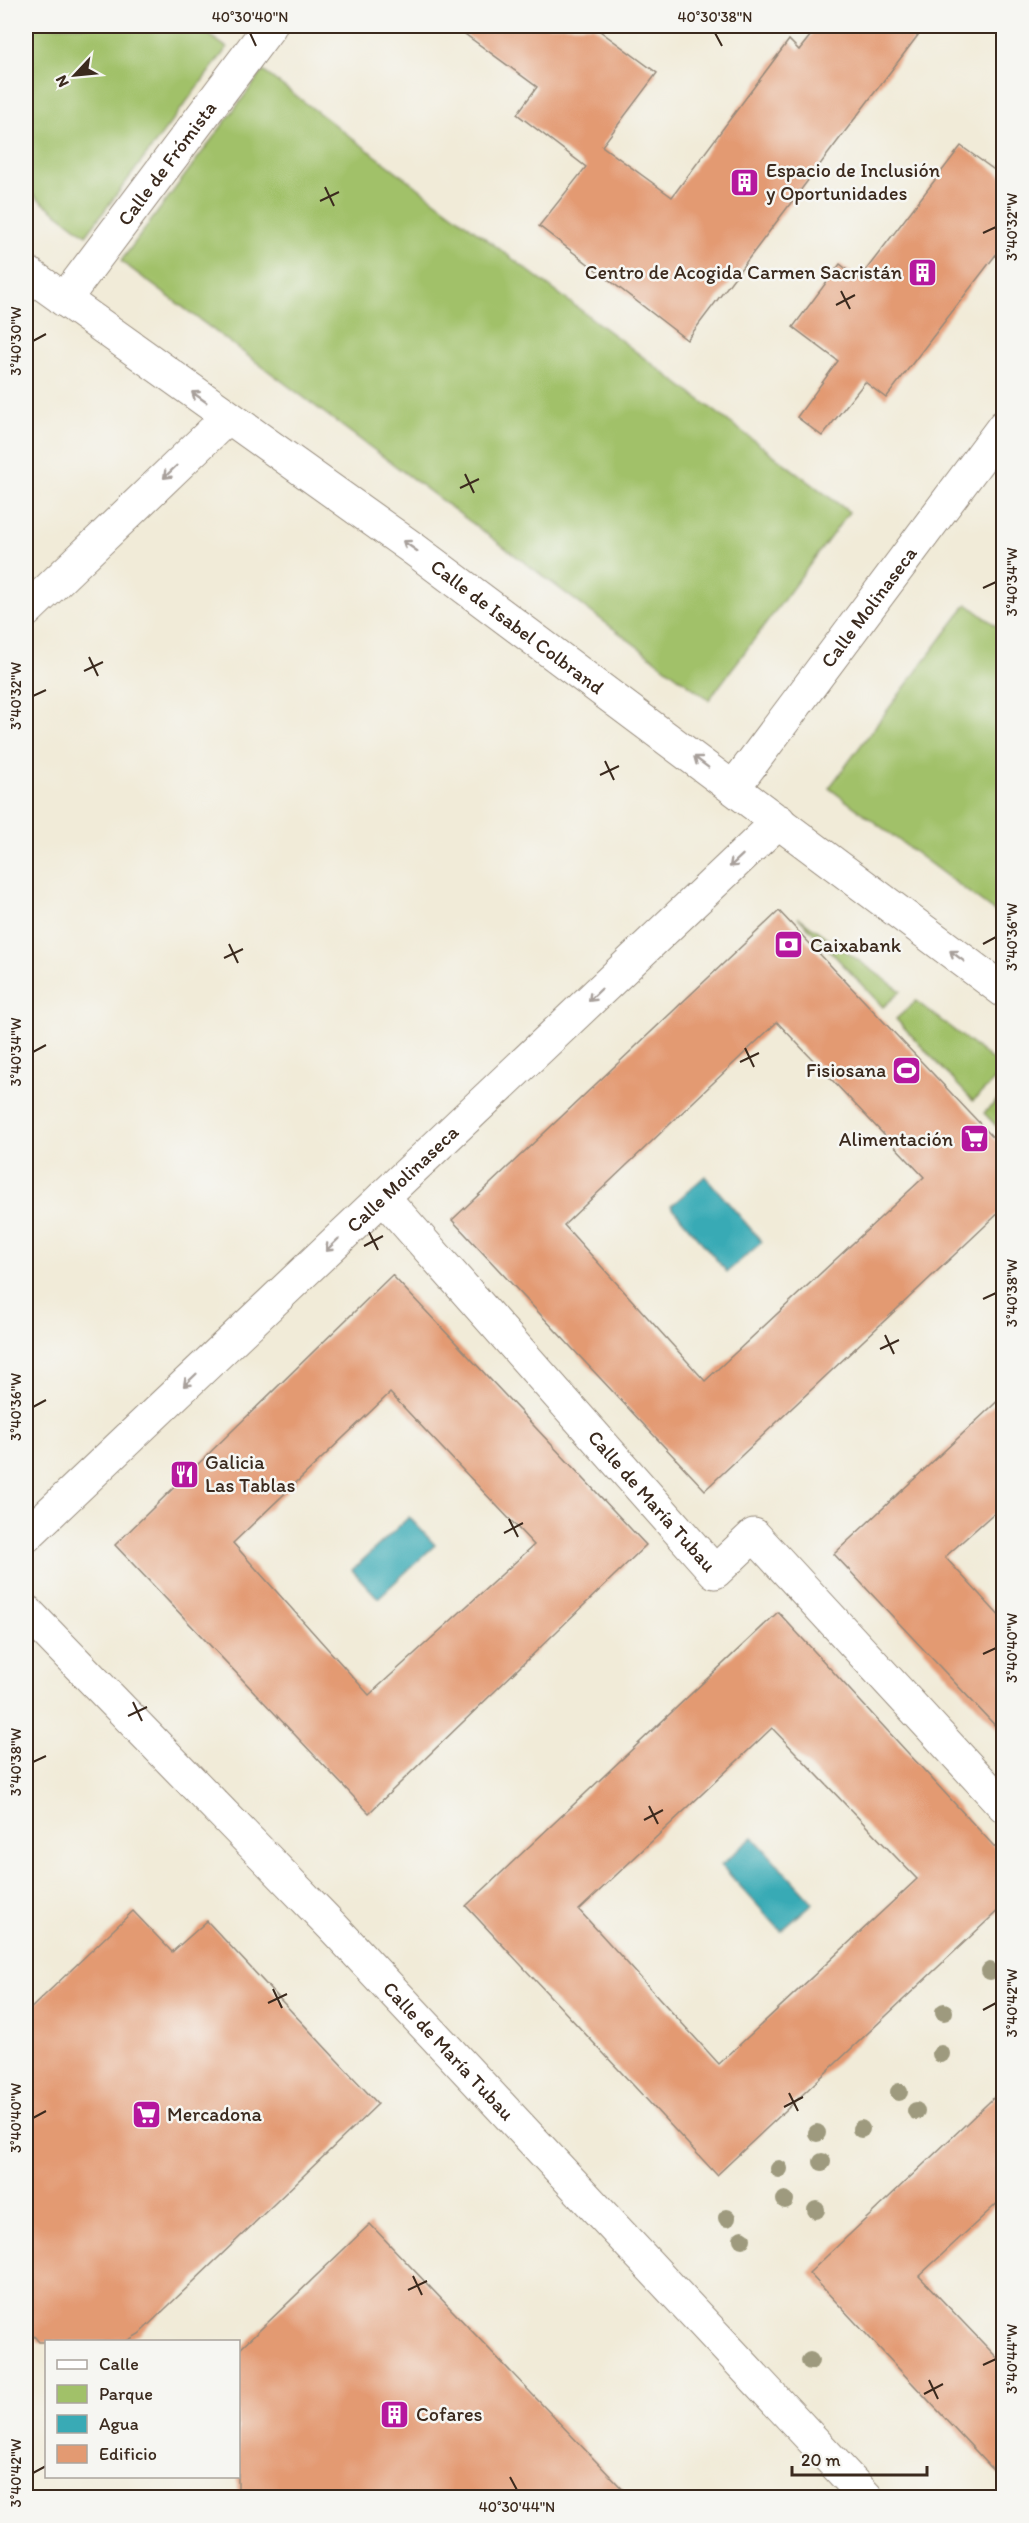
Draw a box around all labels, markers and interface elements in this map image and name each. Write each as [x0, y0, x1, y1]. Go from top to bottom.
text: 40°30'40"N [212, 8, 288, 26]
text: 40°30'38"N [678, 8, 752, 26]
north arrow [45, 45, 105, 105]
text: N [51, 72, 73, 90]
street label: Calle de Frómista [112, 96, 221, 230]
place label: Espacio de Inclusión y Oportunidades [766, 158, 940, 205]
building icon: Espacio de Inclusión y Oportunidades [729, 166, 761, 198]
text: 3°40'32"W [1003, 193, 1021, 261]
building icon: Centro de Acogida Carmen Sacristán [907, 256, 939, 288]
place label: Centro de Acogida Carmen Sacristán [585, 260, 902, 284]
text: 3°40'30"W [7, 306, 25, 376]
one-way arrow [191, 390, 207, 403]
one-way arrow [163, 465, 178, 479]
one-way arrow [402, 539, 418, 552]
street label: Calle Molinaseca [816, 541, 922, 672]
text: 3°40'34"W [1003, 547, 1021, 617]
street label: Calle de Isabel Colbrand [426, 554, 609, 699]
text: 3°40'32"W [7, 662, 25, 730]
one-way arrow [693, 756, 709, 768]
one-way arrow [729, 854, 744, 868]
text: 3°40'36"W [1003, 903, 1021, 971]
bank icon: Caixabank [773, 929, 805, 961]
place label: Caixabank [810, 933, 902, 957]
one-way arrow [949, 949, 965, 962]
one-way arrow [587, 988, 602, 1002]
text: 3°40'34"W [7, 1017, 25, 1087]
sports icon: Fisiosana [891, 1054, 923, 1086]
place label: Fisiosana [806, 1058, 886, 1082]
street label: Calle Molinaseca [341, 1120, 464, 1237]
supermarket icon: Alimentación [958, 1123, 990, 1155]
place label: Alimentación [839, 1127, 953, 1151]
one-way arrow [324, 1238, 339, 1253]
text: 3°40'38"W [1003, 1259, 1021, 1327]
one-way arrow [183, 1372, 198, 1387]
text: 3°40'36"W [7, 1373, 25, 1441]
street label: Calle de María Tubau [583, 1425, 721, 1577]
place label: Galicia Las Tablas [205, 1450, 295, 1497]
restaurant icon: Galicia Las Tablas [168, 1458, 200, 1490]
text: 3°40'40"W [1003, 1613, 1021, 1683]
text: 3°40'38"W [7, 1728, 25, 1796]
text: 3°40'42"W [1003, 1968, 1021, 2037]
street label: Calle de María Tubau [378, 1976, 519, 2125]
text: 3°40'40"W [7, 2083, 25, 2153]
supermarket icon: Mercadona [130, 2098, 162, 2130]
place label: Mercadona [167, 2102, 262, 2126]
text: 3°40'44"W [1003, 2324, 1021, 2394]
legend [45, 2340, 240, 2478]
text: Calle [99, 2353, 139, 2375]
text: Parque [99, 2383, 153, 2405]
building icon: Cofares [379, 2398, 411, 2430]
place label: Cofares [416, 2402, 483, 2426]
text: Agua [99, 2413, 139, 2435]
text: 3°40'42"W [7, 2438, 25, 2507]
scale bar [792, 2439, 927, 2477]
text: Edificio [99, 2443, 157, 2465]
text: 20 m [801, 2449, 841, 2471]
text: 40°30'44"N [479, 2498, 555, 2516]

